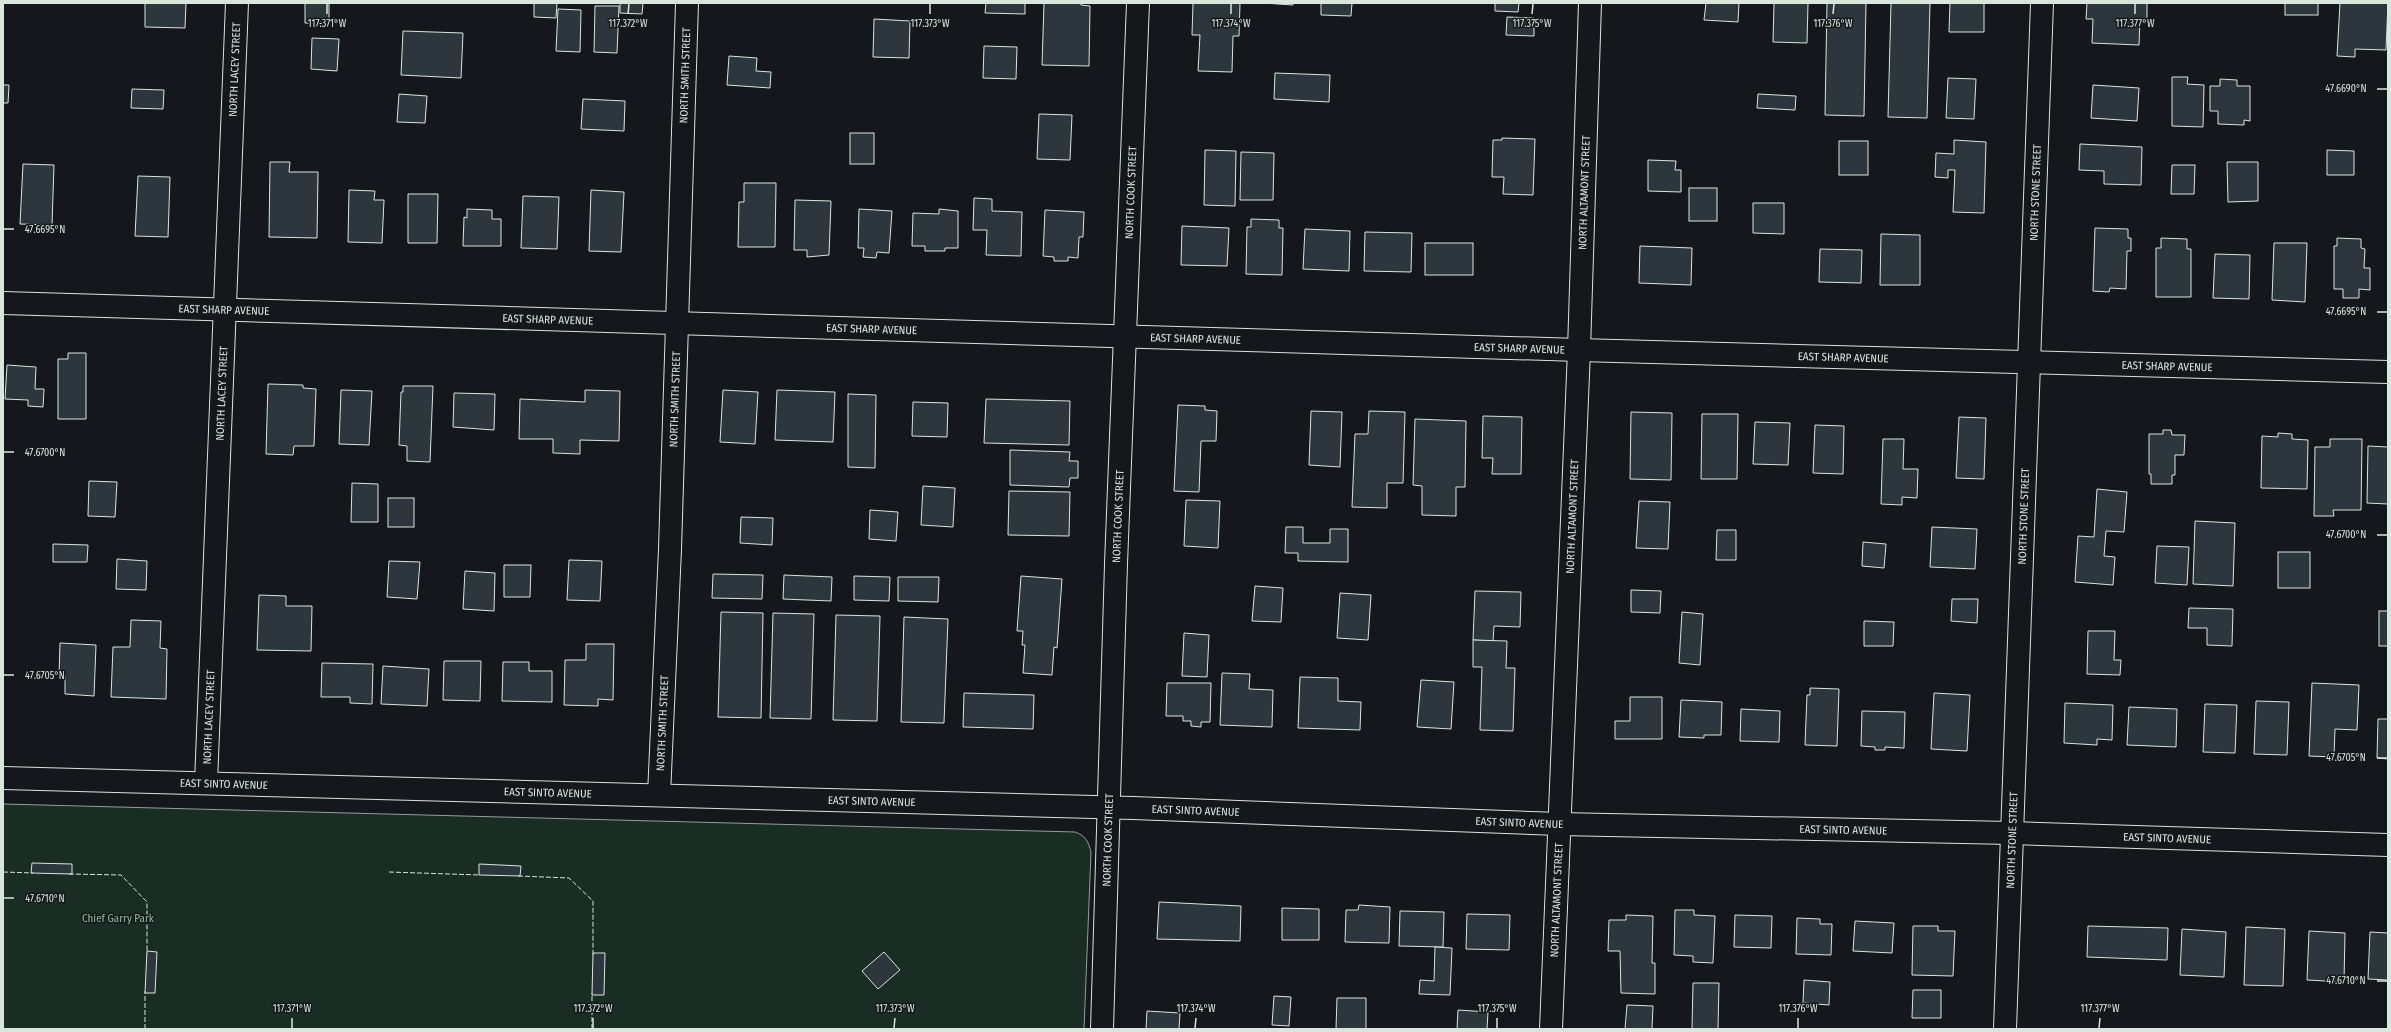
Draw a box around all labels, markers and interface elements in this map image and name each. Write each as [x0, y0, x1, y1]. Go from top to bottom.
text: 117.371°W [308, 18, 347, 30]
text: 117.372°W [609, 18, 648, 30]
text: 117.373°W [910, 18, 950, 30]
text: 117.374°W [1211, 18, 1251, 30]
text: 117.375°W [1513, 18, 1552, 30]
text: 117.376°W [1813, 18, 1853, 30]
text: 117.377°W [2116, 18, 2155, 30]
street label: NORTH LACEY STREET [226, 21, 243, 117]
street label: NORTH SMITH STREET [677, 26, 693, 124]
text: 47.6690°N [2325, 83, 2367, 95]
street label: NORTH ALTAMONT STREET [1576, 134, 1593, 250]
street label: NORTH STONE STREET [2027, 143, 2044, 241]
street label: NORTH COOK STREET [1123, 145, 1139, 239]
text: 47.6695°N [25, 224, 65, 236]
street label: EAST SHARP AVENUE [178, 302, 270, 318]
text: 47.6695°N [2326, 306, 2366, 318]
street label: EAST SHARP AVENUE [502, 312, 593, 328]
street label: EAST SHARP AVENUE [826, 322, 917, 337]
street label: EAST SHARP AVENUE [1150, 331, 1241, 347]
street label: EAST SHARP AVENUE [1474, 341, 1565, 357]
street label: NORTH LACEY STREET [214, 345, 230, 441]
street label: NORTH SMITH STREET [667, 350, 683, 447]
street label: EAST SHARP AVENUE [1798, 350, 1889, 365]
street label: EAST SHARP AVENUE [2121, 359, 2213, 374]
text: 47.6700°N [25, 447, 65, 459]
street label: NORTH ALTAMONT STREET [1564, 458, 1582, 574]
street label: NORTH STONE STREET [2016, 467, 2032, 565]
street label: NORTH COOK STREET [1110, 469, 1127, 563]
text: 47.6700°N [2326, 529, 2366, 541]
street label: NORTH LACEY STREET [201, 669, 218, 765]
text: 47.6705°N [25, 670, 65, 682]
street label: NORTH SMITH STREET [654, 674, 671, 771]
text: 47.6705°N [2326, 752, 2366, 764]
street label: EAST SINTO AVENUE [180, 777, 268, 792]
street label: EAST SINTO AVENUE [504, 785, 592, 801]
street label: NORTH STONE STREET [2004, 791, 2021, 889]
street label: NORTH COOK STREET [1100, 792, 1116, 887]
street label: EAST SINTO AVENUE [828, 794, 916, 809]
street label: EAST SINTO AVENUE [1151, 803, 1240, 819]
street label: EAST SINTO AVENUE [1475, 815, 1563, 831]
street label: EAST SINTO AVENUE [1799, 823, 1887, 838]
street label: EAST SINTO AVENUE [2123, 831, 2211, 846]
street label: NORTH ALTAMONT STREET [1548, 842, 1566, 958]
text: 47.6710°N [25, 893, 65, 905]
park label: Chief Garry Park [82, 912, 155, 925]
text: 47.6710°N [2326, 975, 2366, 987]
text: 117.371°W [273, 1003, 312, 1015]
text: 117.372°W [574, 1003, 613, 1015]
text: 117.373°W [875, 1003, 915, 1015]
text: 117.374°W [1176, 1003, 1216, 1015]
text: 117.375°W [1478, 1003, 1517, 1015]
text: 117.376°W [1778, 1003, 1818, 1015]
text: 117.377°W [2081, 1003, 2120, 1015]

